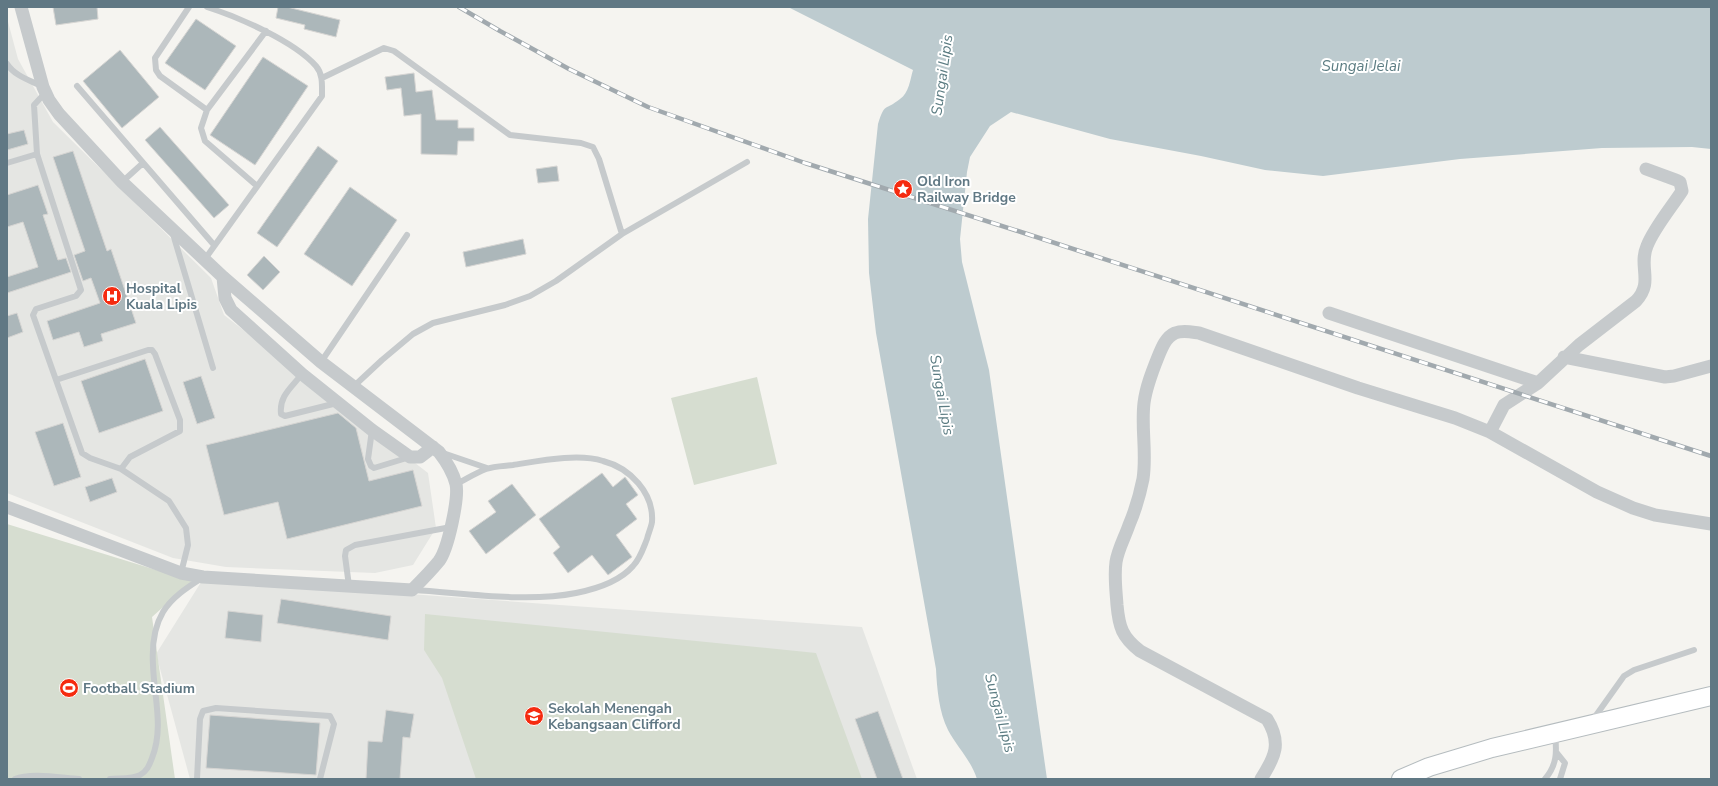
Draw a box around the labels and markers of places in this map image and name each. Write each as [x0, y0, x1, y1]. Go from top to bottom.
place label: Old Iron Railway Bridge [917, 172, 1016, 207]
place icon: Old Iron Railway Bridge [892, 178, 914, 200]
place label: Hospital Kuala Lipis [126, 279, 197, 314]
hospital icon: Hospital Kuala Lipis [101, 285, 123, 307]
sports icon: Football Stadium [58, 677, 80, 699]
place label: Football Stadium [83, 679, 195, 698]
place label: Sekolah Menengah Kebangsaan Clifford [548, 699, 681, 734]
school or university icon: Sekolah Menengah Kebangsaan Clifford [523, 705, 545, 727]

